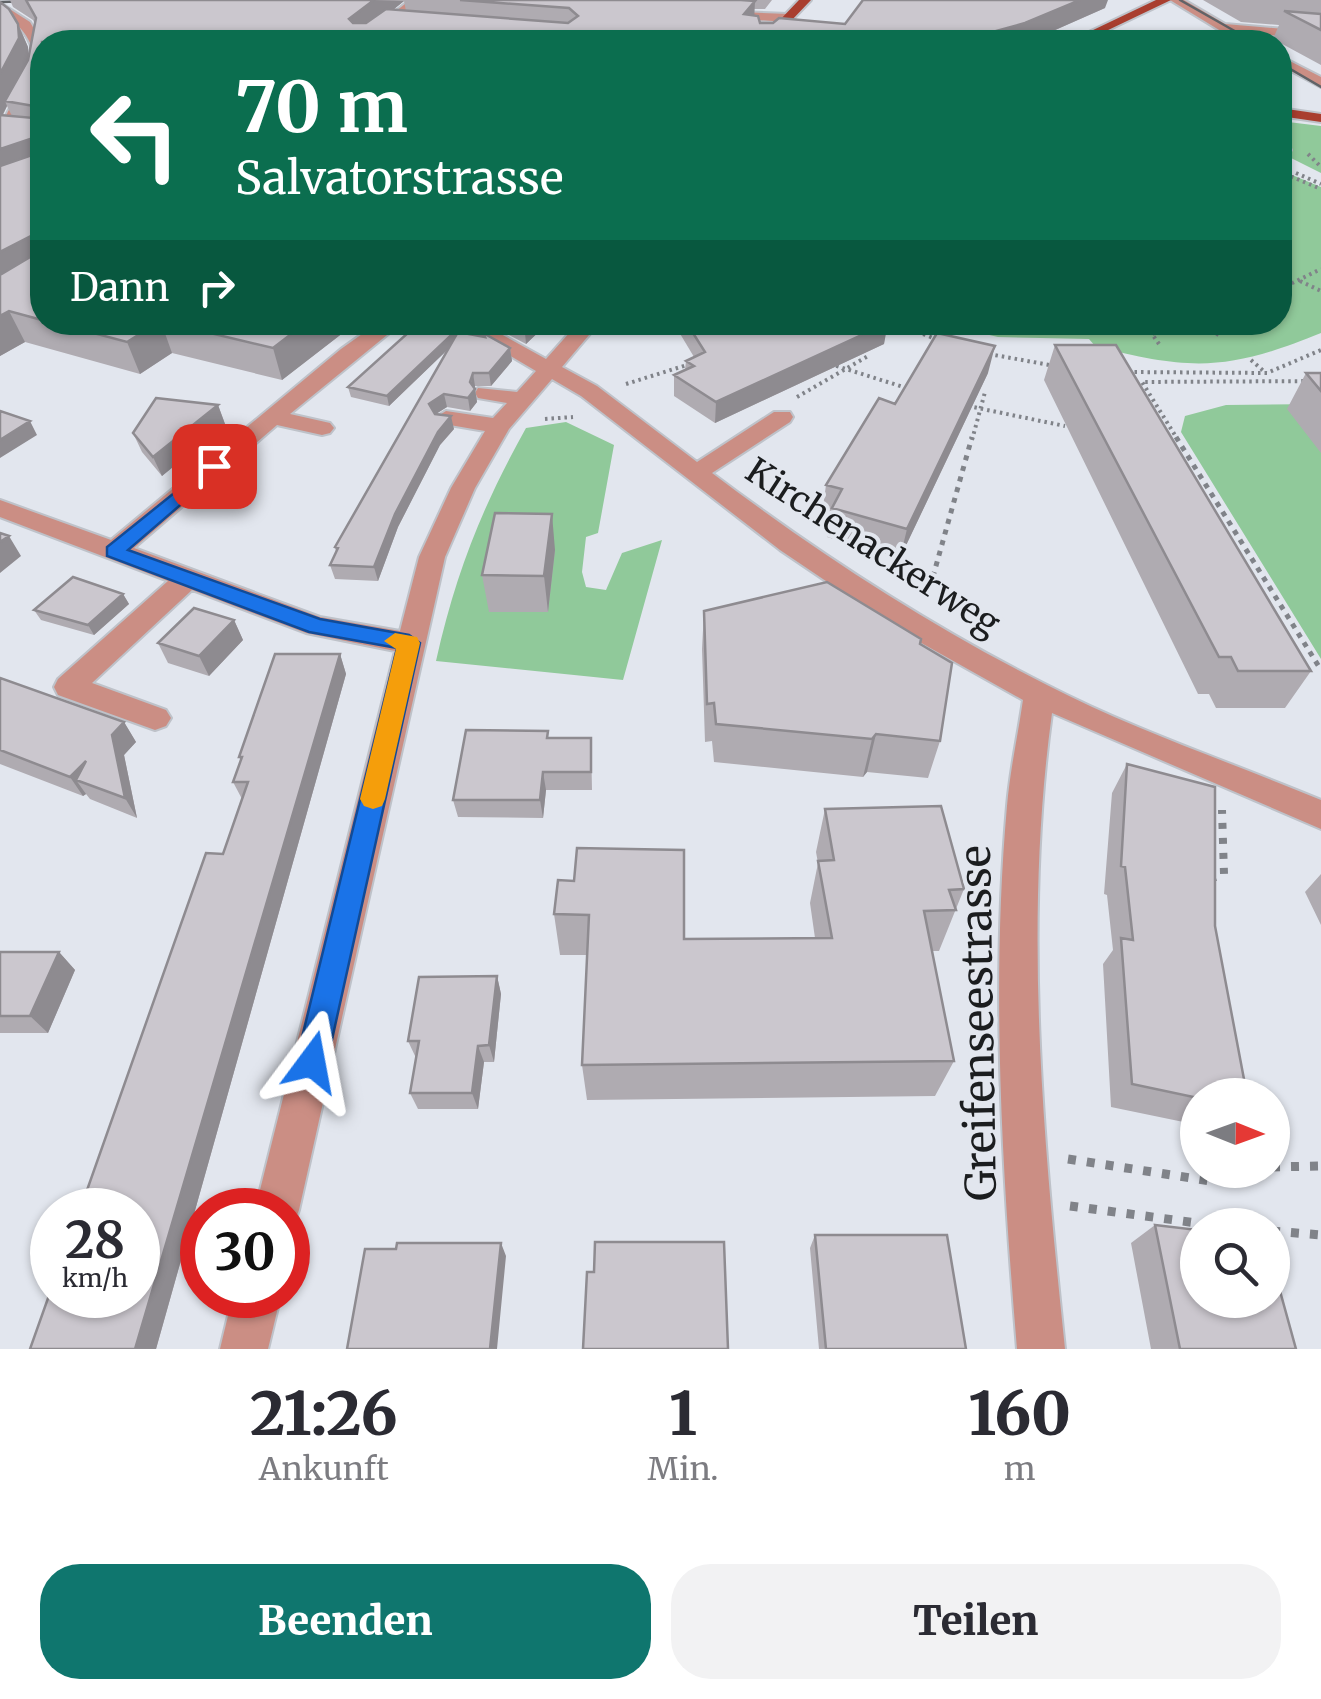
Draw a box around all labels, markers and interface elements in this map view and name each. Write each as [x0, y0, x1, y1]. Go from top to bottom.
text: 70 m [235, 63, 408, 151]
icon: left [70, 70, 200, 200]
text: Salvatorstrasse [235, 150, 563, 206]
icon: right [189, 260, 244, 315]
text: Dann [70, 264, 169, 311]
pin [172, 424, 257, 509]
icon: arrive [187, 439, 242, 494]
street label: Kirchenackerweg [738, 448, 1008, 646]
street label: Greifenseestrasse [949, 845, 1007, 1201]
position arrow [260, 1010, 364, 1114]
north arrow [1180, 1078, 1290, 1188]
map controls [1180, 1078, 1290, 1318]
speed limit sign: 30 [180, 1188, 310, 1318]
button: search [1180, 1208, 1290, 1318]
text: 28 [65, 1209, 125, 1272]
text: km/h [62, 1262, 128, 1294]
text: 21:26 [250, 1376, 398, 1451]
text: 1 [669, 1376, 697, 1451]
text: 160 [968, 1376, 1071, 1451]
text: Ankunft [259, 1449, 389, 1489]
text: Min. [648, 1449, 718, 1489]
text: m [1004, 1449, 1036, 1489]
button: Beenden [40, 1564, 651, 1679]
button: Teilen [671, 1564, 1281, 1679]

